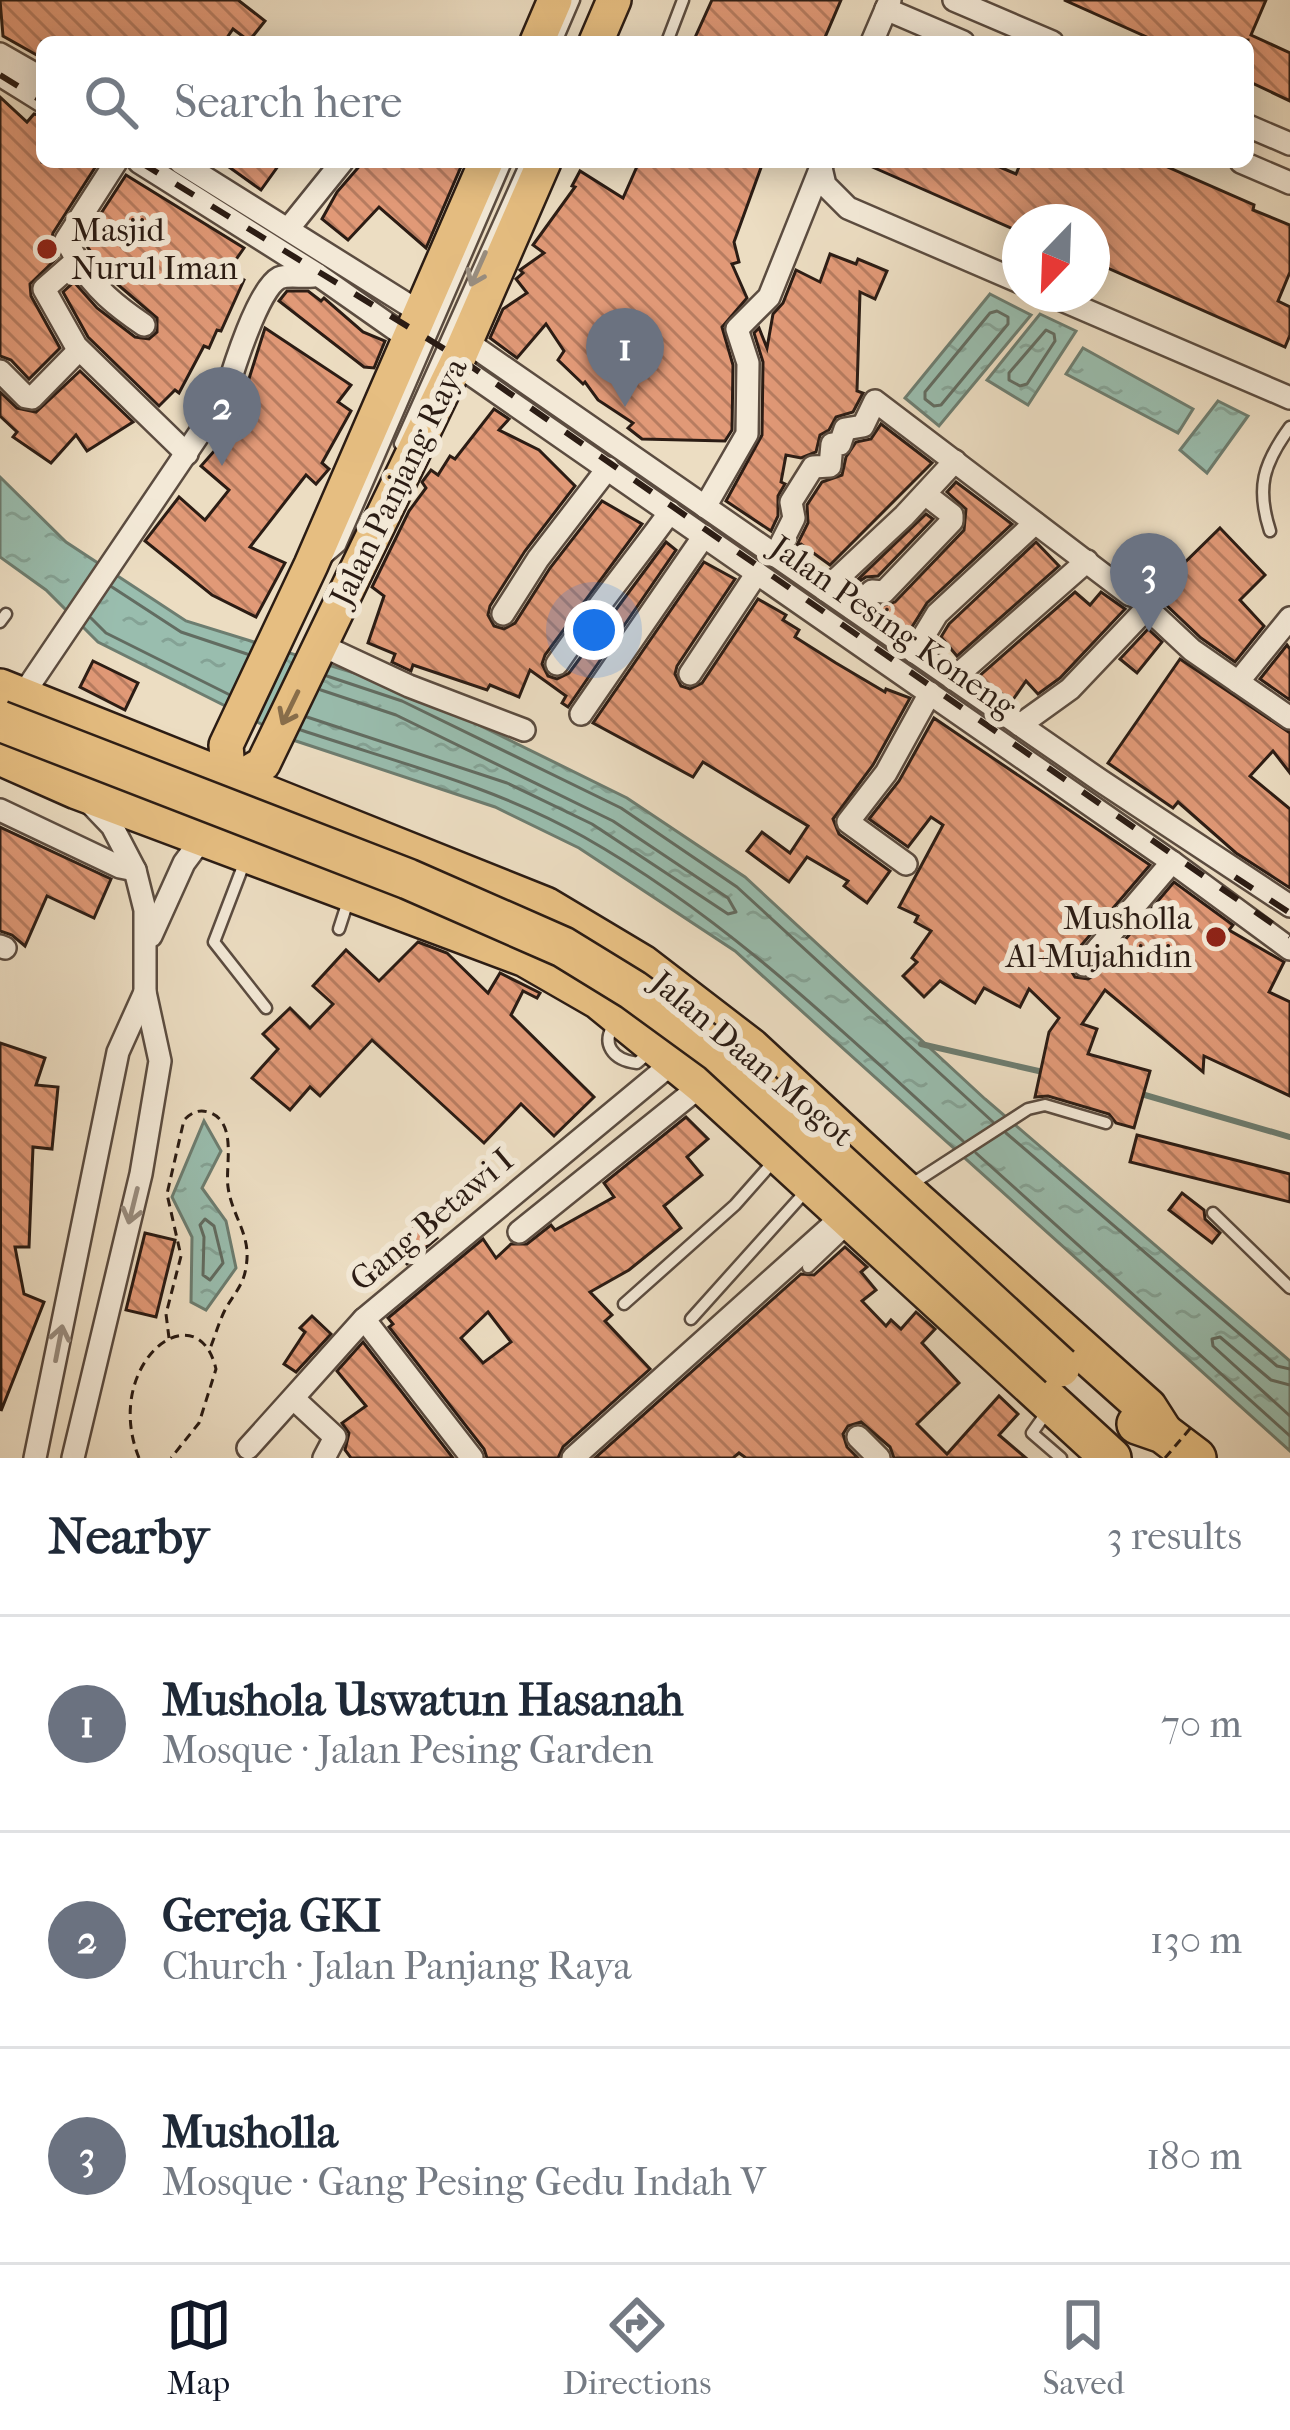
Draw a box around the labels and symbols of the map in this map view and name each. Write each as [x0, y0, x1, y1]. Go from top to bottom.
north arrow [1002, 204, 1110, 312]
place label: Masjid Nurul Iman [71, 211, 238, 288]
marker: Masjid Nurul Iman [34, 236, 60, 262]
one-way arrow [466, 250, 488, 286]
pin: 1 [586, 308, 664, 407]
street label: Jalan Panjang Raya [321, 351, 476, 615]
pin: 2 [183, 367, 261, 466]
street label: Jalan Pesing Koneng [760, 526, 1024, 727]
pin: 3 [1110, 533, 1188, 632]
your location [564, 600, 624, 660]
one-way arrow [278, 690, 300, 726]
place label: Musholla Al-Mujahidin [1004, 899, 1193, 976]
marker: Musholla Al-Mujahidin [1203, 924, 1229, 950]
street label: Jalan Daan Mogot [641, 961, 861, 1155]
street label: Gang Betawi I [342, 1140, 522, 1300]
one-way arrow [121, 1187, 143, 1225]
one-way arrow [48, 1325, 71, 1363]

